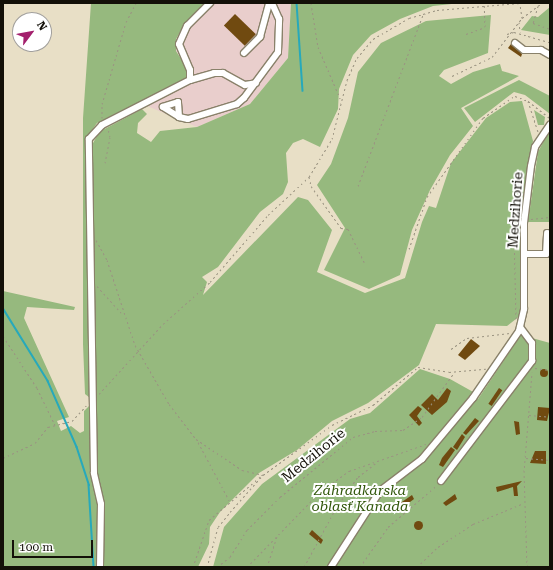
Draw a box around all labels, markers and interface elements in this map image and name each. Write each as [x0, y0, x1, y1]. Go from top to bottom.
north arrow [12, 12, 52, 52]
text: N [34, 19, 50, 33]
street label: Medzihorie [504, 171, 526, 249]
street label: Medzihorie [278, 424, 348, 486]
park label: Záhradkárska oblasť Kanada [311, 482, 409, 514]
scale bar [14, 532, 95, 558]
text: 100 m [19, 540, 53, 554]

